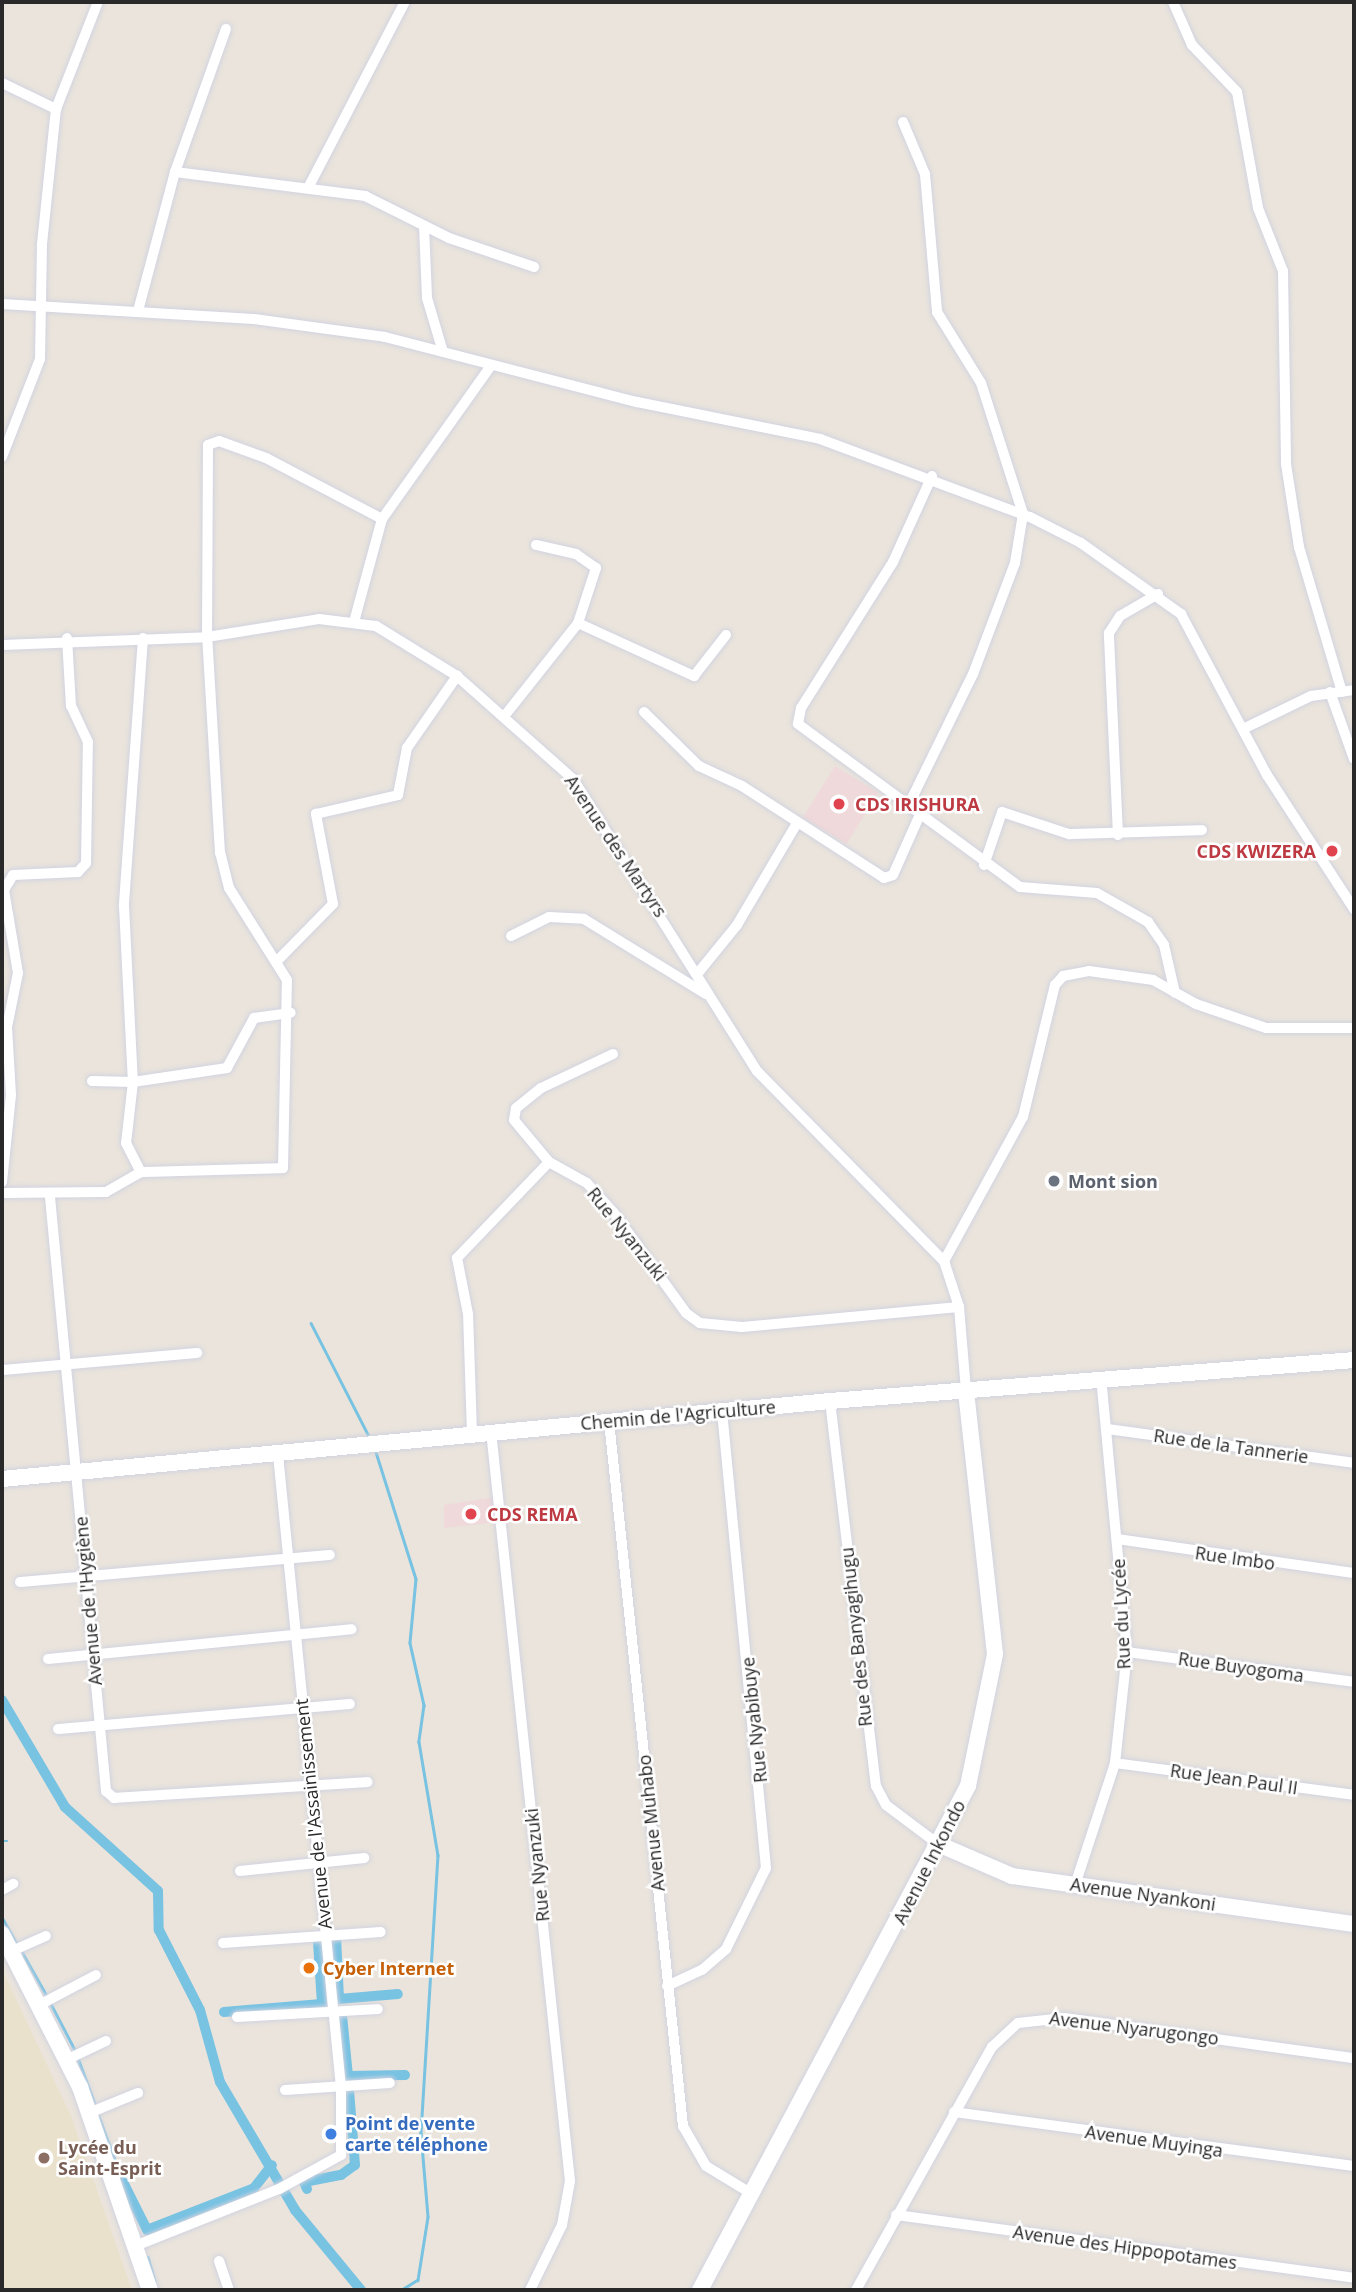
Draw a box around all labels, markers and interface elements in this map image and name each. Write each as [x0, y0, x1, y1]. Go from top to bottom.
street label: Avenue des Martyrs [560, 771, 672, 921]
place label: CDS IRISHURA [855, 793, 980, 815]
marker: CDS IRISHURA [829, 794, 849, 814]
place label: CDS KWIZERA [1196, 840, 1316, 862]
marker: CDS KWIZERA [1322, 841, 1342, 861]
place label: Mont sion [1068, 1170, 1158, 1192]
marker: Mont sion [1046, 1173, 1062, 1189]
street label: Rue Nyanzuki [583, 1183, 671, 1285]
street label: Chemin de l'Agriculture [579, 1396, 777, 1434]
street label: Rue de la Tannerie [1152, 1424, 1310, 1468]
place label: CDS REMA [487, 1503, 578, 1525]
marker: CDS REMA [461, 1504, 481, 1524]
street label: Avenue de l'Hygiène [70, 1516, 106, 1686]
street label: Rue Imbo [1194, 1542, 1276, 1574]
street label: Rue des Banyagihugu [836, 1546, 876, 1728]
street label: Rue du Lycée [1107, 1558, 1135, 1670]
street label: Rue Buyogoma [1177, 1647, 1305, 1687]
street label: Rue Nyabibuye [737, 1656, 771, 1784]
street label: Avenue de l'Assainissement [290, 1698, 336, 1930]
street label: Avenue Muhabo [633, 1754, 669, 1892]
street label: Rue Jean Paul II [1169, 1759, 1299, 1799]
street label: Avenue Inkondo [888, 1796, 970, 1928]
street label: Rue Nyanzuki [520, 1807, 554, 1923]
street label: Avenue Nyankoni [1069, 1873, 1217, 1915]
place label: Cyber Internet [323, 1957, 454, 1979]
marker: Cyber Internet [301, 1960, 317, 1976]
street label: Avenue Nyarugongo [1048, 2007, 1220, 2049]
place label: Point de vente carte téléphone [345, 2113, 488, 2156]
street label: Avenue Muyinga [1084, 2121, 1224, 2161]
marker: Point de vente carte téléphone [323, 2126, 339, 2142]
place label: Lycée du Saint-Esprit [58, 2137, 162, 2180]
marker: Lycée du Saint-Esprit [36, 2150, 52, 2166]
street label: Avenue des Hippopotames [1012, 2221, 1238, 2273]

